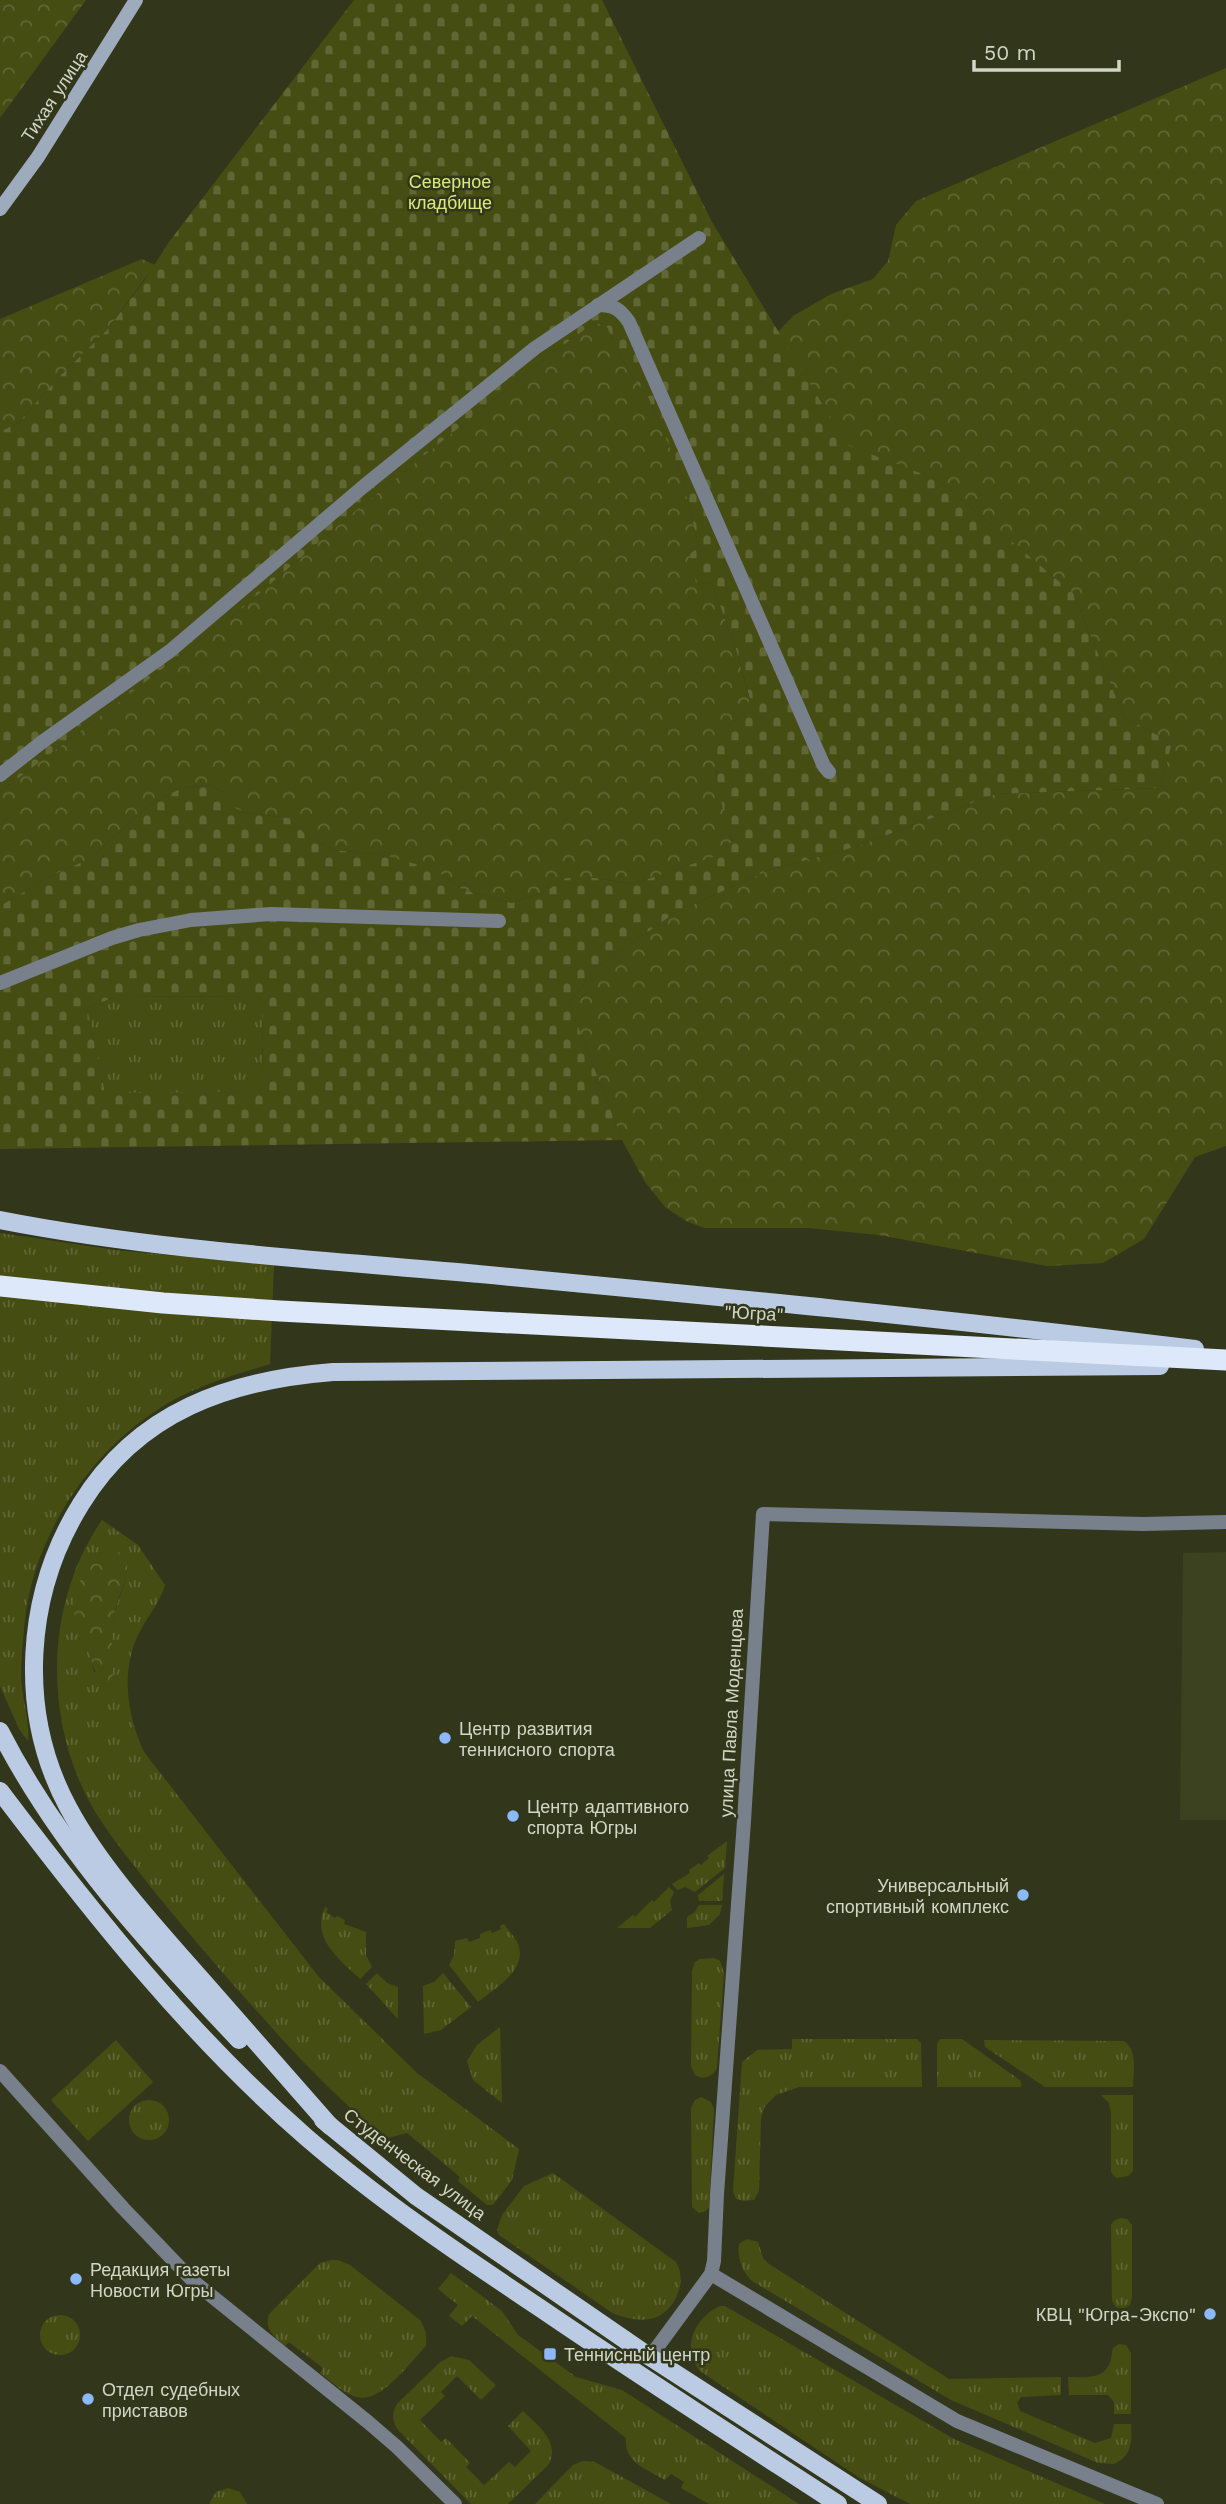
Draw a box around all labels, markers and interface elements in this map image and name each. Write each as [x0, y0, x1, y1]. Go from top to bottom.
scale bar [974, 28, 1119, 72]
text: 50 m [984, 40, 1036, 65]
street label: Тихая улица [17, 46, 92, 146]
park label: Северное кладбище [408, 171, 492, 213]
street label: "Югра" [724, 1301, 784, 1325]
street label: улица Павла Моденцова [715, 1607, 747, 1818]
place label: Центр развития теннисного спорта [459, 1718, 616, 1760]
marker: Центр развития теннисного спорта [437, 1730, 453, 1746]
place label: Центр адаптивного спорта Югры [527, 1796, 689, 1838]
marker: Центр адаптивного спорта Югры [505, 1808, 521, 1824]
place label: Универсальный спортивный комплекс [826, 1875, 1009, 1917]
marker: Универсальный спортивный комплекс [1015, 1887, 1031, 1903]
street label: Студенческая улица [340, 2104, 491, 2225]
place label: Редакция газеты Новости Югры [90, 2259, 230, 2301]
marker: Редакция газеты Новости Югры [68, 2271, 84, 2287]
place label: КВЦ "Югра-Экспо" [1036, 2304, 1196, 2325]
marker: КВЦ "Югра-Экспо" [1202, 2306, 1218, 2322]
place label: Теннисный центр [564, 2344, 710, 2365]
marker: Теннисный центр [542, 2346, 558, 2362]
place label: Отдел судебных приставов [102, 2379, 240, 2421]
marker: Отдел судебных приставов [80, 2391, 96, 2407]

